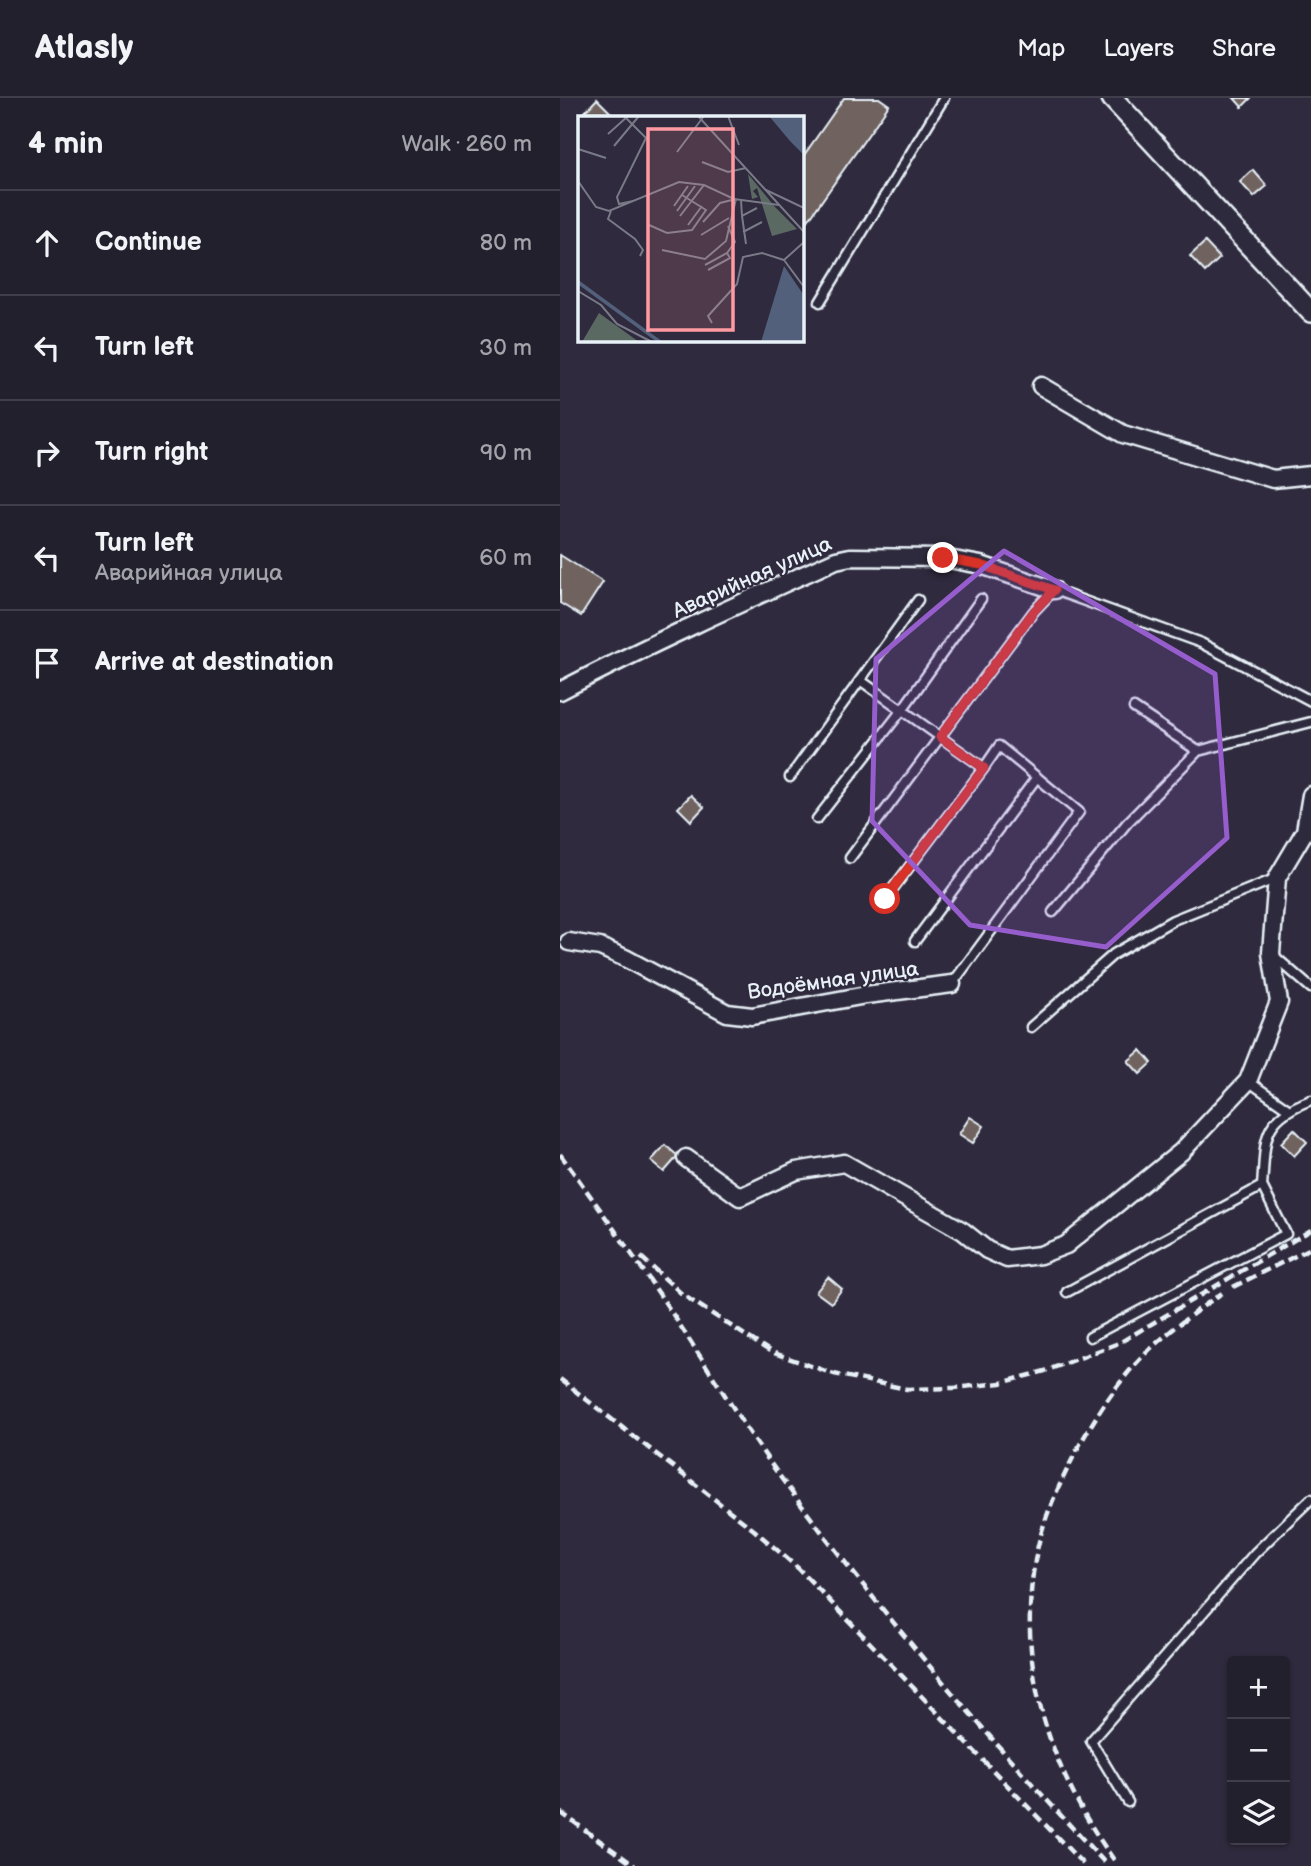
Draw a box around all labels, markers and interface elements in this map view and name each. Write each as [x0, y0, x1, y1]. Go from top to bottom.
text: Atlasly [35, 28, 133, 68]
text: Map [1017, 34, 1065, 63]
text: Layers [1103, 34, 1174, 63]
text: Share [1212, 34, 1276, 63]
inset map [578, 116, 803, 341]
text: 4 min [28, 126, 103, 162]
text: Walk · 260 m [402, 130, 532, 158]
icon: ahead [28, 224, 66, 262]
text: Continue [95, 227, 202, 258]
text: 80 m [480, 229, 532, 257]
icon: left [28, 329, 66, 367]
text: Turn left [95, 332, 194, 363]
text: 30 m [479, 334, 532, 362]
icon: right [28, 434, 66, 472]
text: Turn right [95, 437, 208, 468]
text: 90 m [480, 439, 532, 467]
text: Turn left [95, 528, 194, 559]
street label: Аварийная улица [668, 531, 836, 624]
icon: left [28, 539, 66, 577]
route end [927, 542, 958, 573]
text: 60 m [479, 544, 532, 572]
text: Аварийная улица [95, 559, 283, 587]
icon: arrive [28, 644, 66, 682]
text: Arrive at destination [95, 647, 334, 678]
route start [869, 883, 900, 914]
street label: Водоёмная улица [746, 956, 921, 1005]
map controls [1227, 1656, 1290, 1845]
button: + [1227, 1656, 1290, 1719]
button: − [1227, 1719, 1290, 1782]
button: layers [1227, 1782, 1290, 1845]

